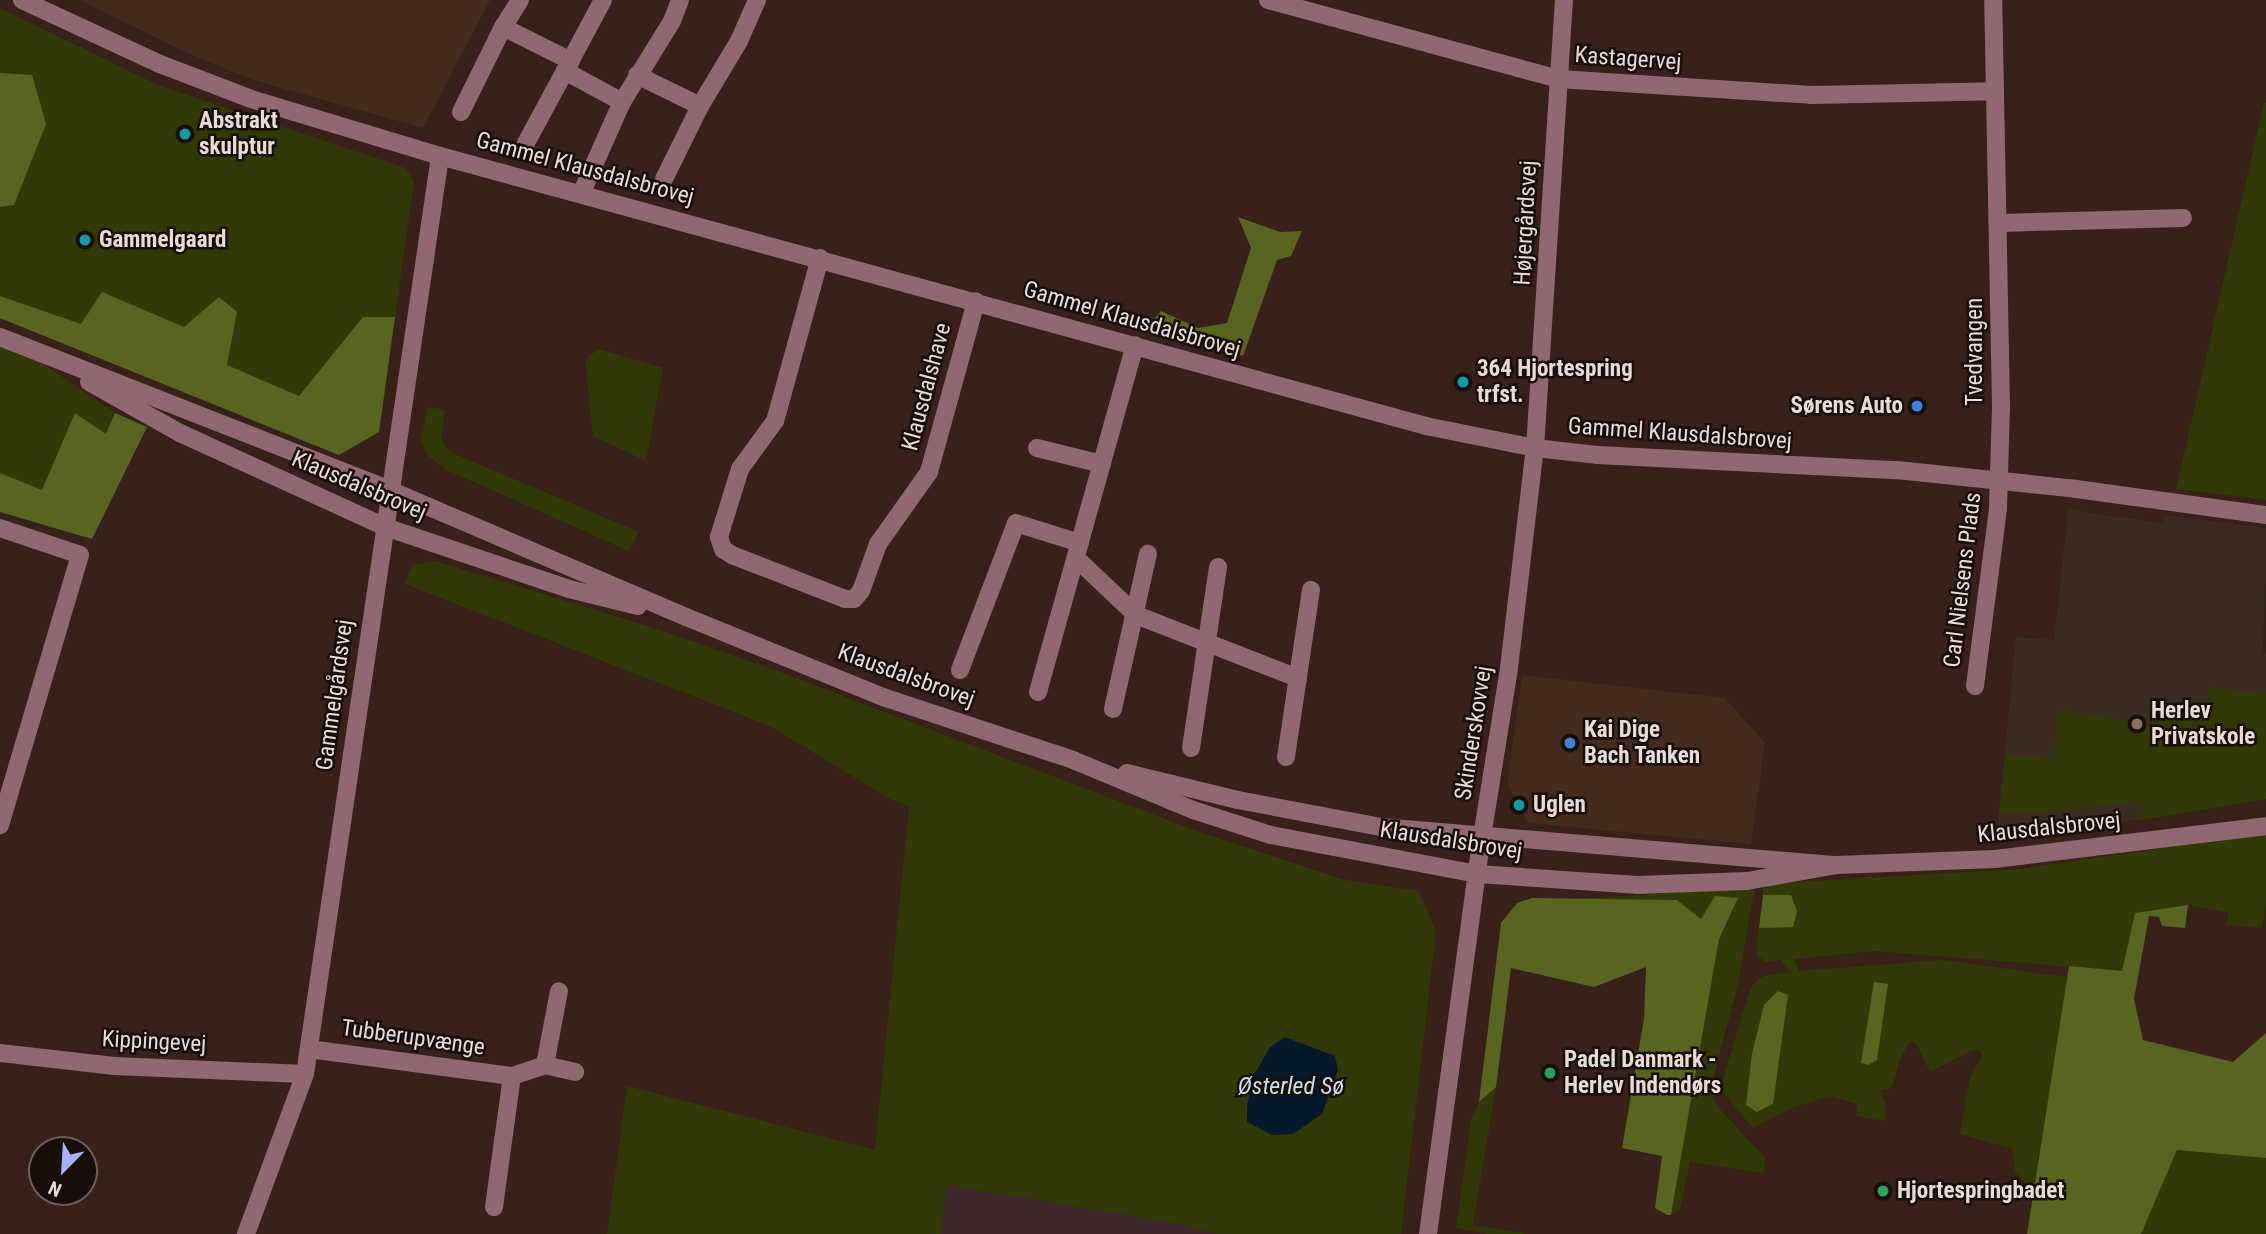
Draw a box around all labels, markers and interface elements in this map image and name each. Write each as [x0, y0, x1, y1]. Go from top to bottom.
street label: Kastagervej [1574, 42, 1682, 76]
place label: Abstrakt skulptur [199, 107, 278, 161]
marker: Abstrakt skulptur [177, 126, 193, 142]
street label: Gammel Klausdalsbrovej [473, 127, 697, 211]
street label: Højergårdsvej [1509, 160, 1543, 286]
place label: Gammelgaard [99, 226, 226, 254]
marker: Gammelgaard [77, 232, 93, 248]
street label: Gammel Klausdalsbrovej [1020, 276, 1244, 364]
street label: Tvedvangen [1961, 298, 1989, 406]
street label: Klausdalshave [897, 320, 957, 454]
place label: 364 Hjortespring trfst. [1477, 355, 1633, 409]
marker: 364 Hjortespring trfst. [1455, 374, 1471, 390]
place label: Sørens Auto [1791, 392, 1903, 420]
marker: Sørens Auto [1909, 398, 1925, 414]
street label: Gammel Klausdalsbrovej [1567, 412, 1793, 456]
street label: Klausdalsbrovej [287, 445, 431, 527]
street label: Carl Nielsens Plads [1939, 491, 1987, 669]
street label: Gammelgårdsvej [311, 618, 359, 772]
street label: Klausdalsbrovej [834, 638, 978, 714]
street label: Skinderskovvej [1450, 664, 1498, 802]
place label: Herlev Privatskole [2151, 697, 2255, 751]
place label: Kai Dige Bach Tanken [1584, 716, 1701, 770]
marker: Herlev Privatskole [2129, 716, 2145, 732]
marker: Kai Dige Bach Tanken [1562, 735, 1578, 751]
place label: Uglen [1533, 791, 1586, 819]
marker: Uglen [1511, 797, 1527, 813]
street label: Klausdalsbrovej [1976, 807, 2122, 849]
street label: Klausdalsbrovej [1378, 816, 1524, 866]
street label: Tubberupvænge [339, 1014, 487, 1062]
street label: Kippingevej [101, 1025, 207, 1059]
place label: Padel Danmark - Herlev Indendørs [1564, 1046, 1721, 1100]
marker: Padel Danmark - Herlev Indendørs [1542, 1065, 1558, 1081]
water label: Østerled Sø [1238, 1073, 1344, 1101]
north arrow [28, 1136, 98, 1206]
text: N [45, 1176, 65, 1202]
place label: Hjortespringbadet [1897, 1177, 2064, 1205]
marker: Hjortespringbadet [1875, 1183, 1891, 1199]

